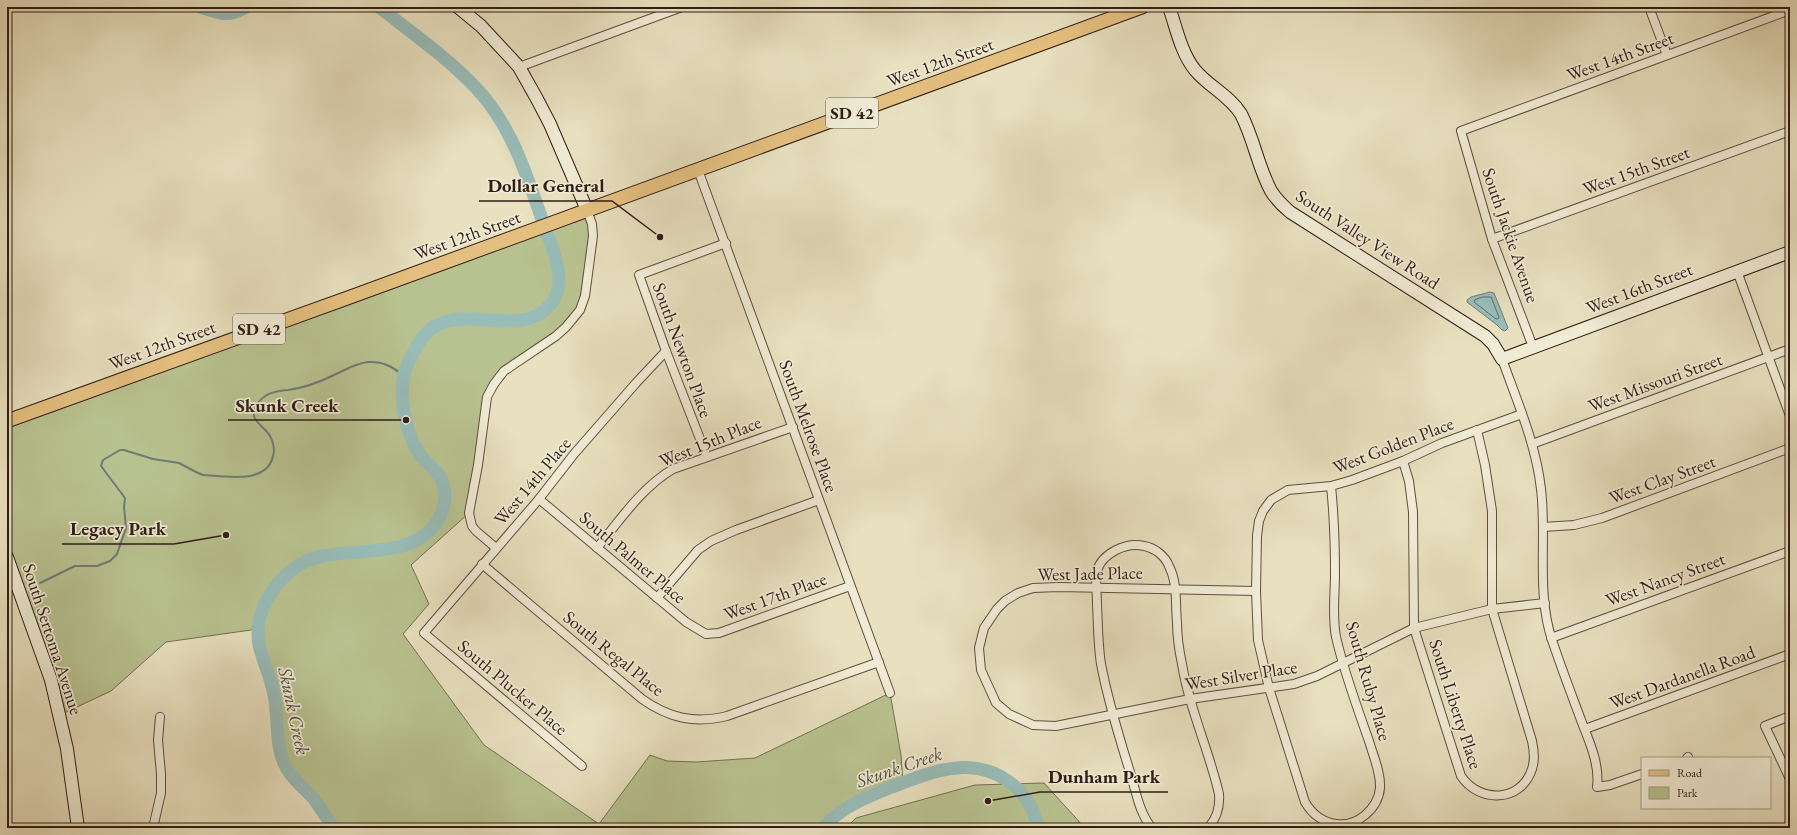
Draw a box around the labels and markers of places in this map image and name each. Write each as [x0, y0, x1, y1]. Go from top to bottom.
callout: Dollar General [479, 170, 612, 201]
callout: Skunk Creek [228, 389, 347, 420]
callout: Legacy Park [62, 513, 174, 544]
callout: Dunham Park [1040, 761, 1168, 792]

